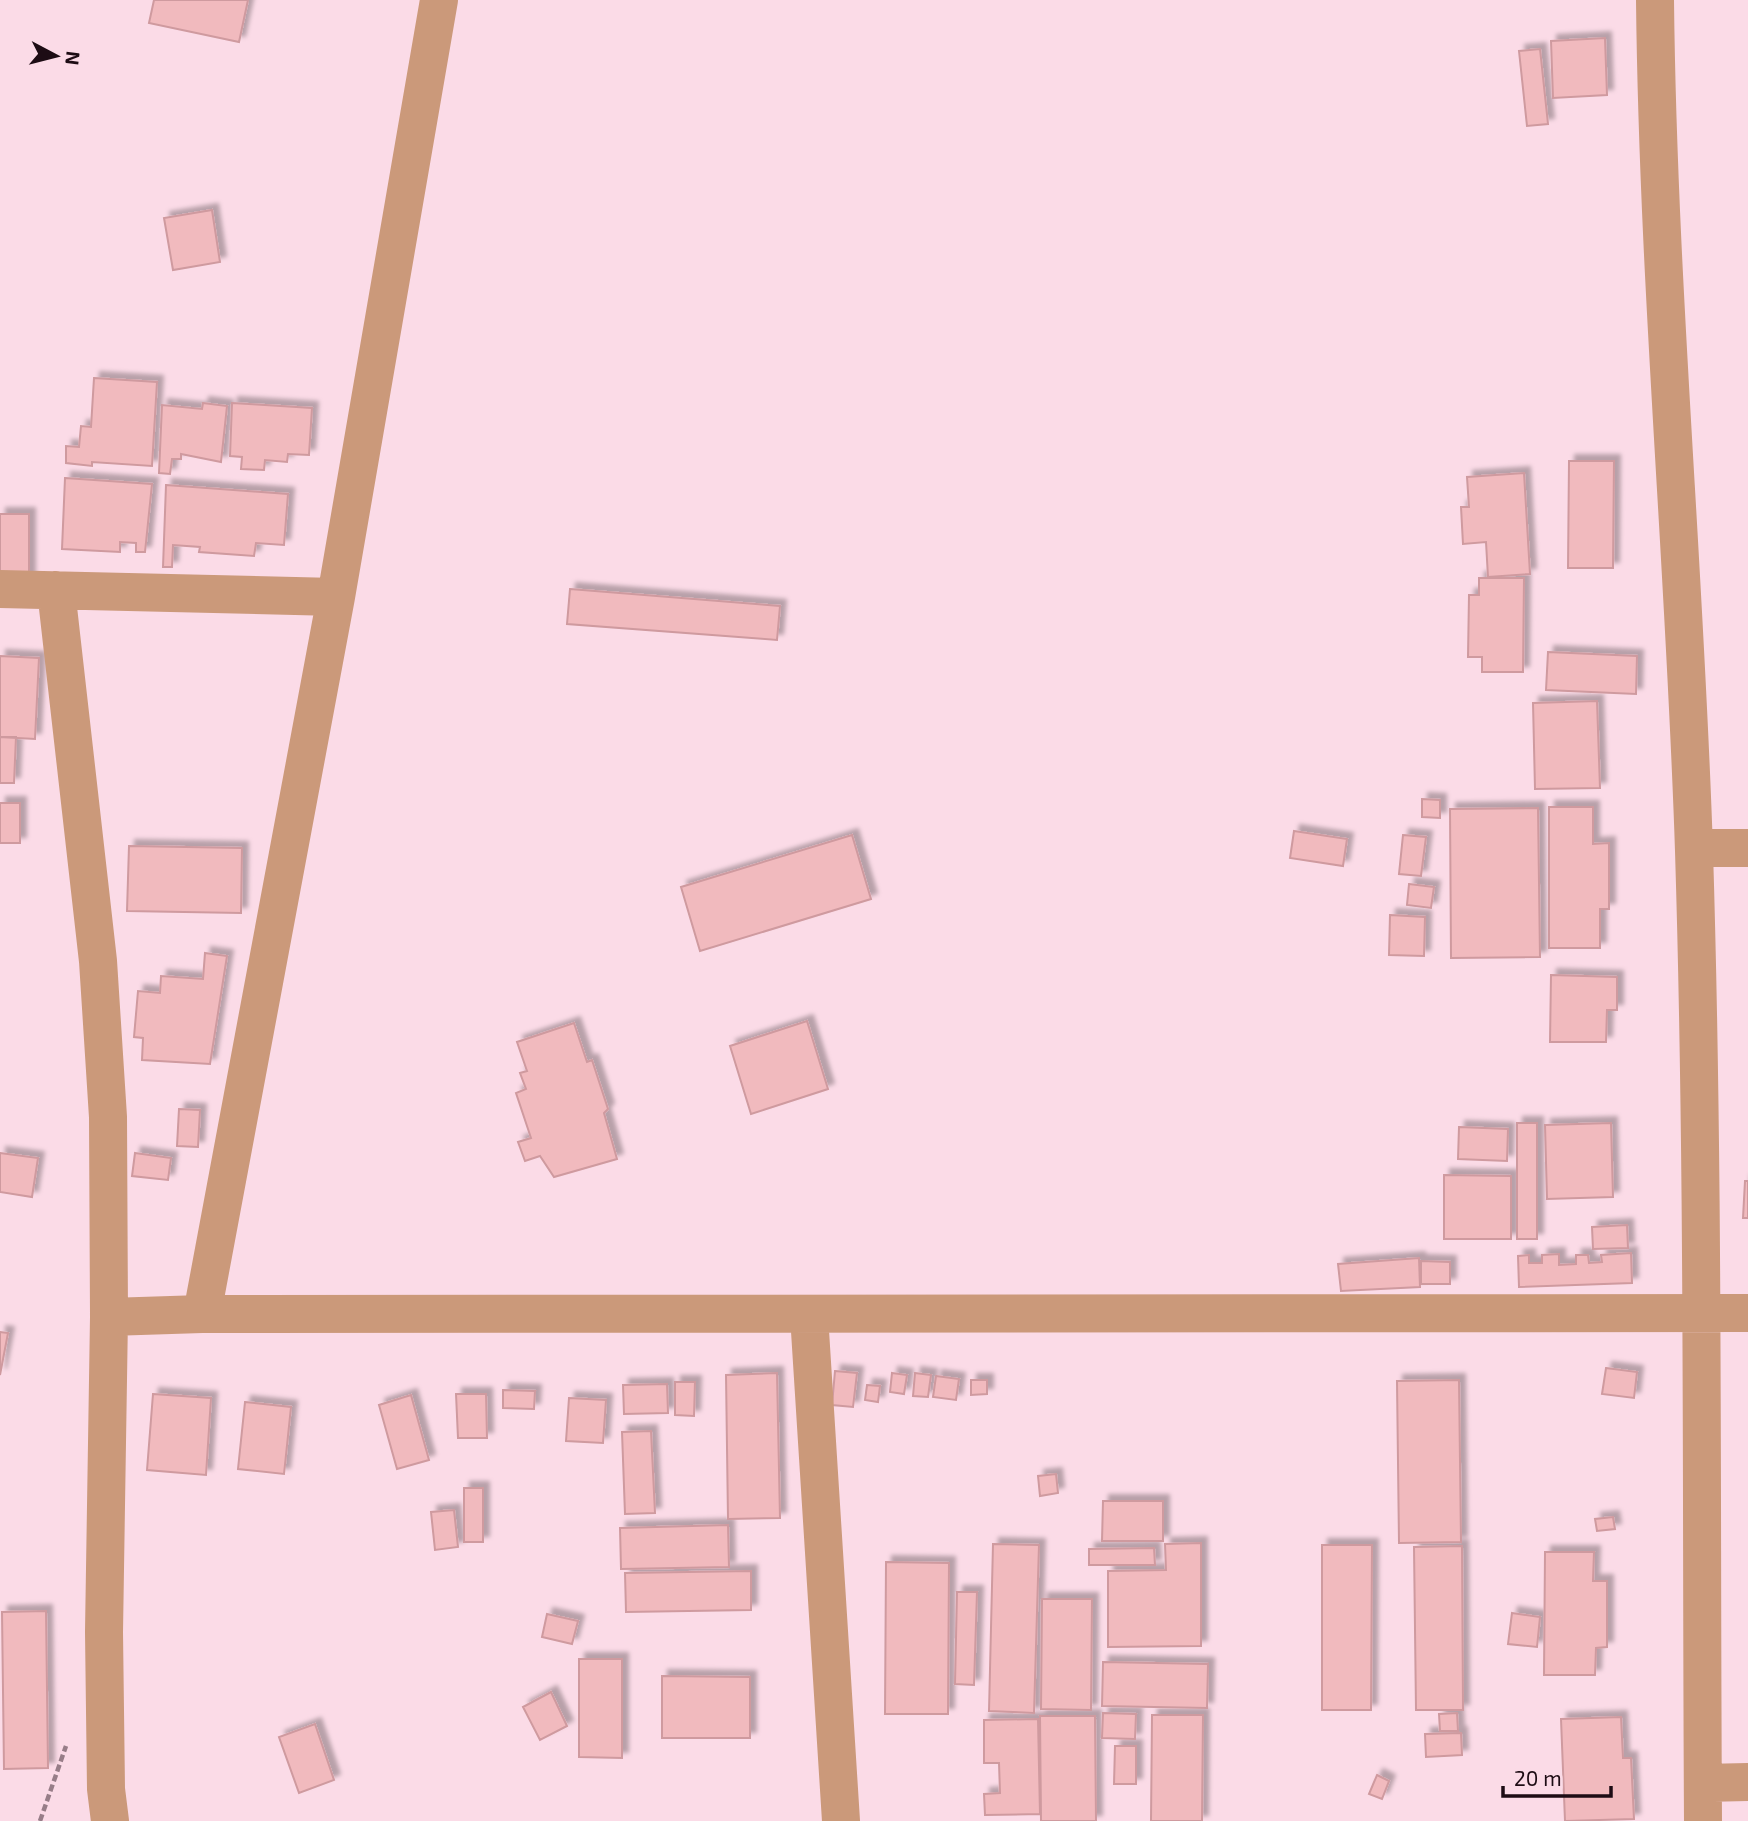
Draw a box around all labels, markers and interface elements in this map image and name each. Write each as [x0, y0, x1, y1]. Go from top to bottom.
north arrow [21, 21, 91, 91]
text: N [61, 50, 86, 66]
scale bar [1503, 1755, 1612, 1799]
text: 20 m [1514, 1765, 1562, 1790]

